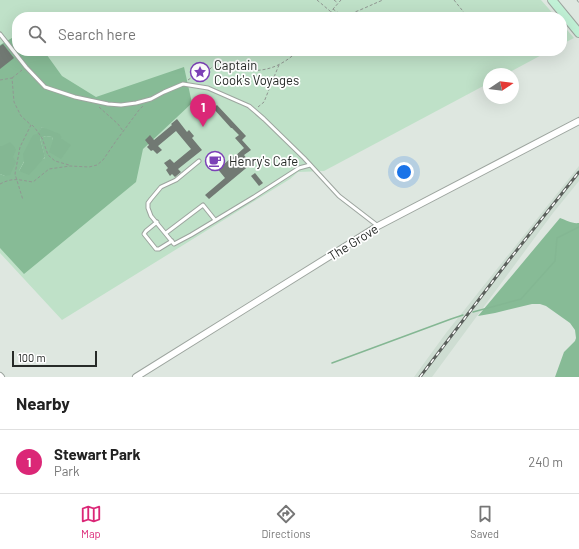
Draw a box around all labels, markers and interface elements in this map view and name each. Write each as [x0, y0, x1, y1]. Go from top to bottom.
search box [12, 12, 567, 56]
icon: search [26, 23, 48, 45]
text: Search here [58, 25, 136, 43]
place label: Captain Cook's Voyages [214, 57, 299, 88]
place icon: Captain Cook's Voyages [189, 61, 211, 83]
north arrow [483, 68, 519, 104]
pin: 1 [190, 94, 216, 127]
cafe icon: Henry's Cafe [204, 150, 226, 172]
place label: Henry's Cafe [229, 153, 298, 169]
your location [394, 162, 414, 182]
street label: The Grove [325, 220, 381, 264]
scale bar [12, 349, 97, 368]
text: 100 m [18, 351, 46, 364]
text: Nearby [16, 393, 70, 413]
text: Stewart Park [54, 445, 141, 463]
text: 1 [27, 454, 31, 470]
text: 240 m [528, 454, 563, 470]
text: Park [54, 463, 80, 479]
tab: Map [80, 503, 102, 540]
tab: Directions [261, 503, 311, 540]
tab: Saved [470, 503, 499, 540]

